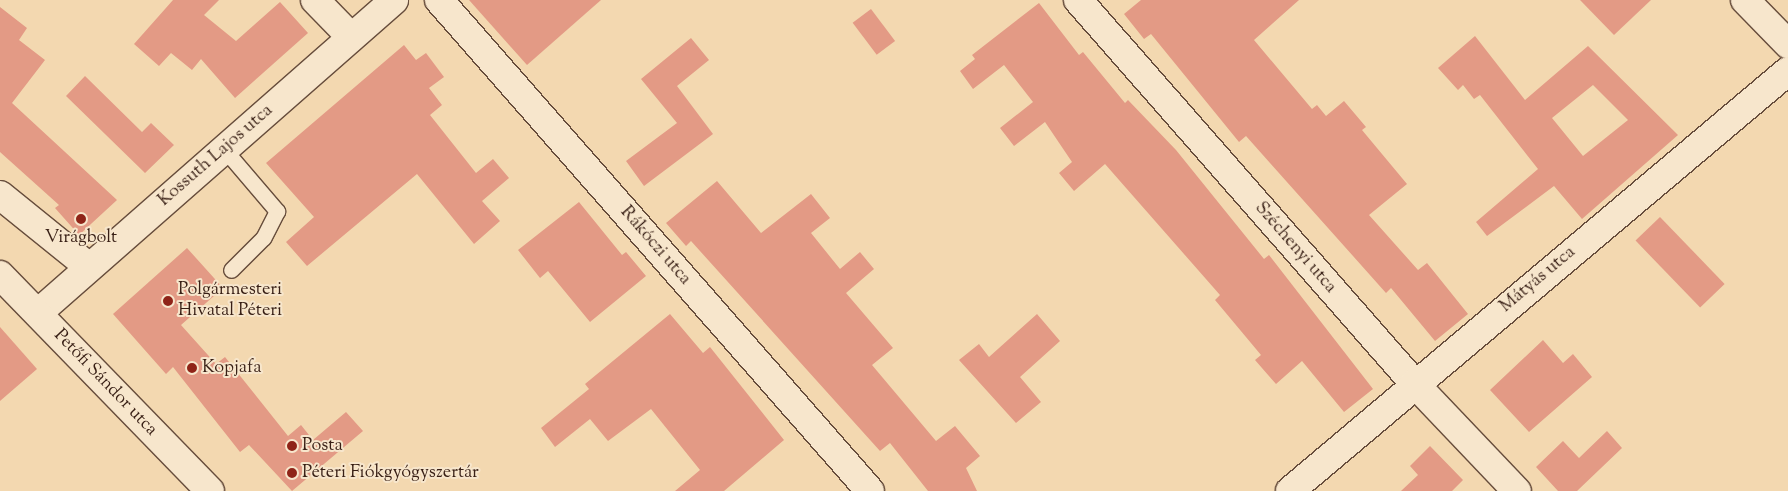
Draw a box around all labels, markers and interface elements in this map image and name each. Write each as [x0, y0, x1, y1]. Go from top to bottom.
street label: Kossuth Lajos utca [154, 100, 278, 212]
street label: Széchenyi utca [1250, 198, 1340, 298]
street label: Rákóczi utca [615, 202, 695, 290]
marker: Virágbolt [75, 213, 87, 225]
place label: Virágbolt [45, 227, 117, 249]
street label: Mátyás utca [1496, 242, 1580, 318]
place label: Polgármesteri Hivatal Péteri [178, 280, 282, 322]
marker: Polgármesteri Hivatal Péteri [162, 295, 174, 307]
street label: Petőfi Sándor utca [49, 325, 161, 441]
place label: Kopjafa [202, 357, 262, 379]
marker: Kopjafa [186, 362, 198, 374]
place label: Posta [302, 435, 343, 457]
marker: Posta [286, 440, 298, 452]
place label: Péteri Fiókgyógyszertár [302, 462, 479, 484]
marker: Péteri Fiókgyógyszertár [286, 467, 298, 479]

